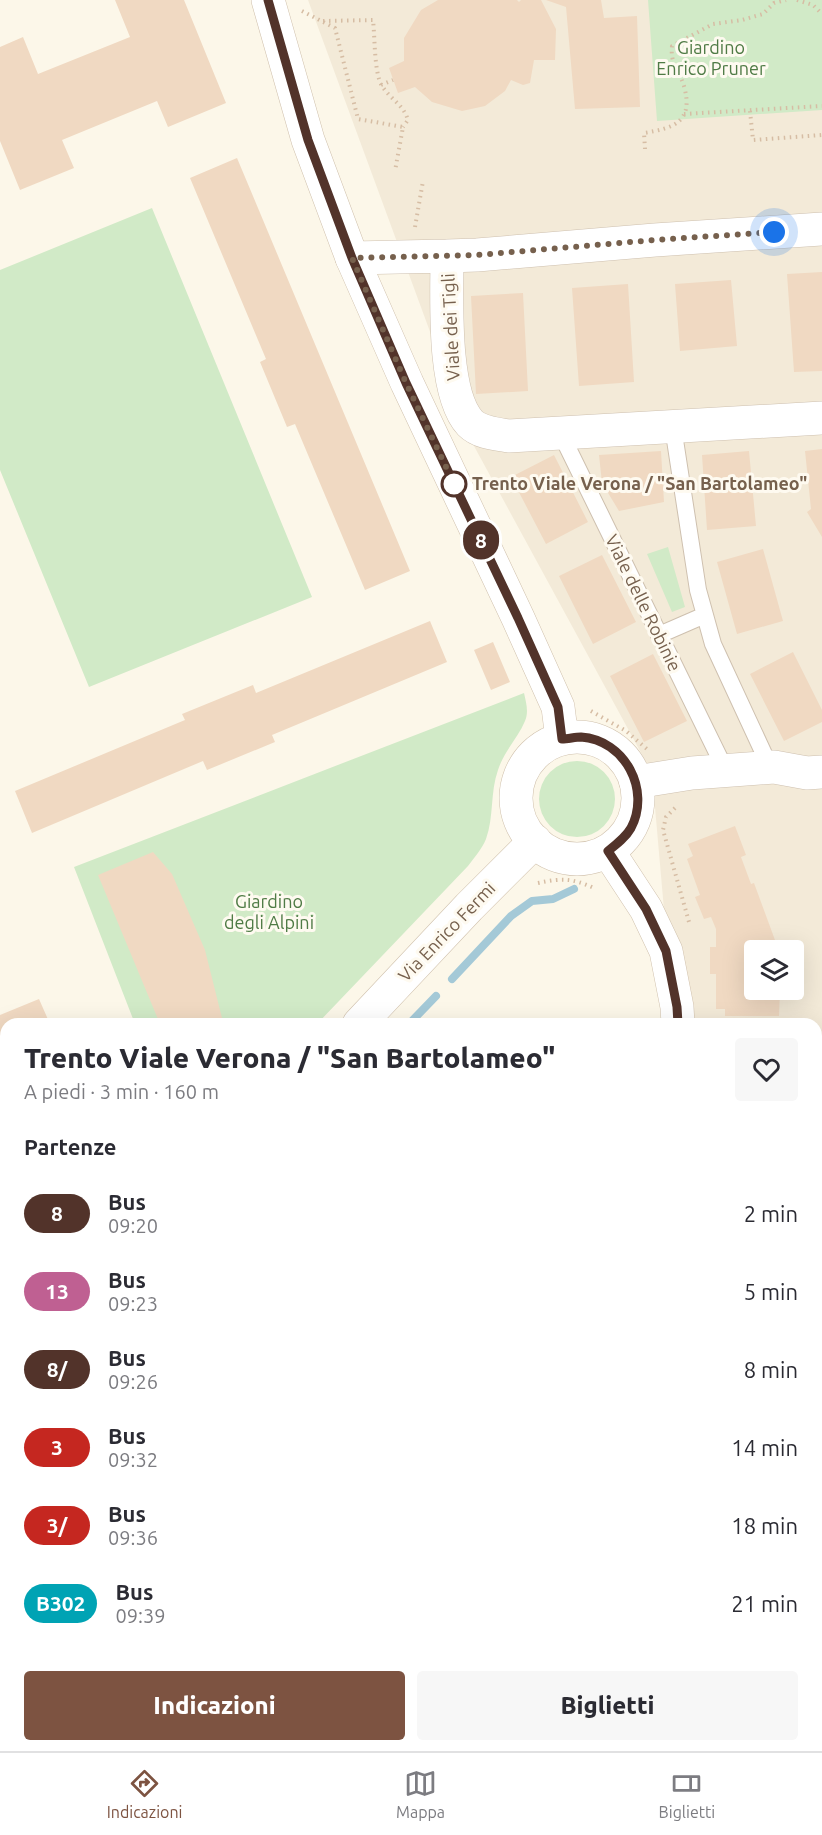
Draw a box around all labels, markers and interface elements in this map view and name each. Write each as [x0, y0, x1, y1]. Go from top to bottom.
park label: Giardino Enrico Pruner [656, 37, 766, 78]
your location [759, 217, 789, 247]
street label: Viale dei Tigli [437, 273, 463, 381]
marker: Trento Viale Verona / "San Bartolameo" [441, 471, 467, 497]
place label: Trento Viale Verona / "San Bartolameo" [472, 473, 807, 493]
line badge: 8 [462, 520, 500, 560]
text: 8 [475, 528, 487, 552]
street label: Viale delle Robinie [602, 531, 686, 674]
street label: Via Enrico Fermi [394, 877, 499, 985]
park label: Giardino degli Alpini [224, 891, 314, 932]
map controls [744, 940, 804, 1000]
button: layers [744, 940, 804, 1000]
button: heart [735, 1038, 798, 1101]
text: Trento Viale Verona / "San Bartolameo" [24, 1042, 555, 1073]
text: A piedi · 3 min · 160 m [24, 1080, 219, 1103]
text: Partenze [24, 1134, 116, 1159]
text: Bus [108, 1189, 146, 1214]
text: 8 [51, 1201, 63, 1225]
text: 2 min [744, 1201, 798, 1226]
text: 09:20 [108, 1214, 158, 1237]
text: Bus [108, 1267, 146, 1292]
text: 13 [45, 1279, 69, 1303]
text: 5 min [744, 1279, 798, 1304]
text: 09:23 [108, 1292, 158, 1315]
text: Bus [108, 1345, 146, 1370]
text: 8/ [47, 1357, 67, 1381]
text: 8 min [744, 1357, 798, 1382]
text: 09:26 [108, 1370, 158, 1393]
text: Bus [108, 1423, 146, 1448]
text: 3 [51, 1435, 63, 1459]
text: 14 min [731, 1435, 798, 1460]
text: 09:32 [108, 1448, 158, 1471]
text: Bus [108, 1501, 146, 1526]
text: 3/ [47, 1513, 67, 1537]
text: 18 min [731, 1513, 798, 1538]
text: 09:36 [108, 1526, 158, 1549]
text: Bus [115, 1579, 153, 1604]
text: B302 [36, 1591, 85, 1615]
text: 21 min [731, 1591, 798, 1616]
text: 09:39 [115, 1604, 166, 1627]
button: Indicazioni [24, 1671, 405, 1740]
button: Biglietti [417, 1671, 798, 1740]
tab: Indicazioni [107, 1767, 182, 1821]
tab: Mappa [396, 1767, 445, 1821]
tab: Biglietti [659, 1767, 715, 1821]

